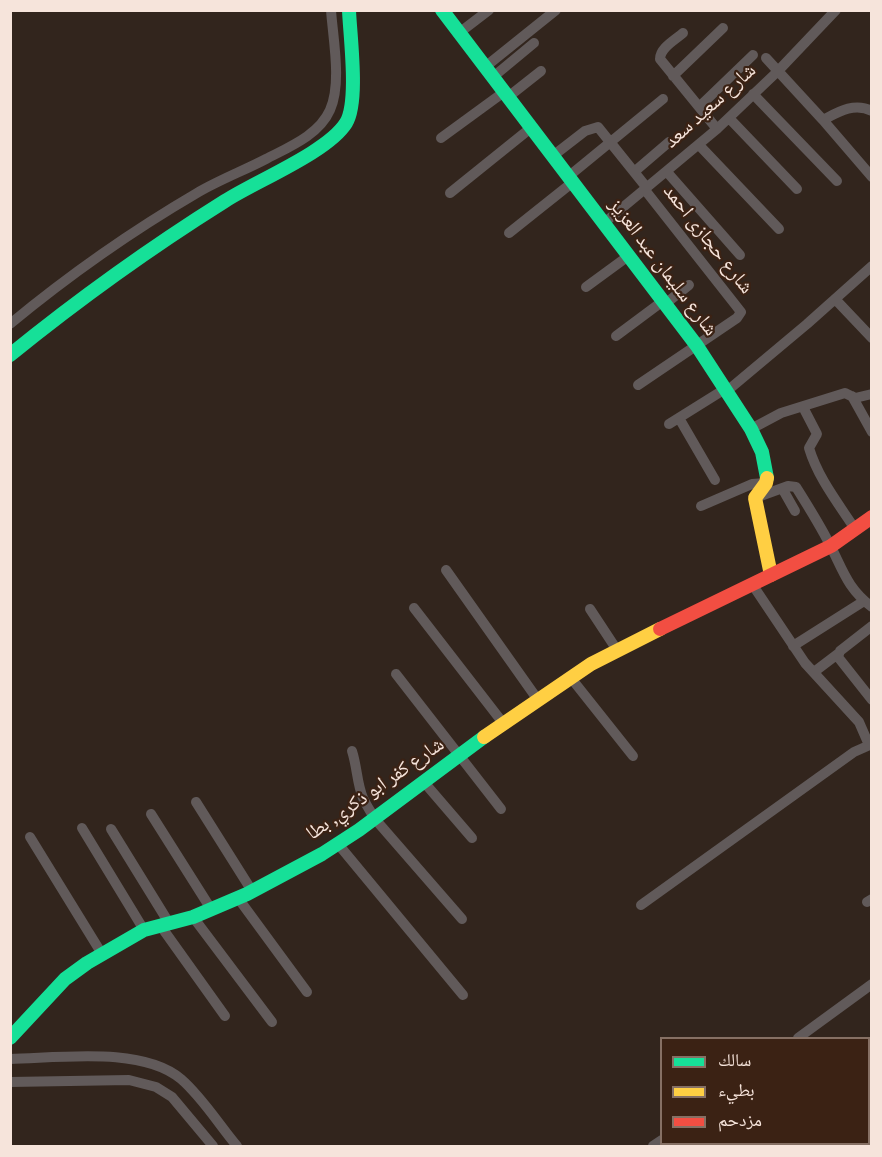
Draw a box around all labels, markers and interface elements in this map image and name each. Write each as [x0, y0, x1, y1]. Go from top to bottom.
street label: شارع سعيد سعد [660, 60, 762, 154]
street label: شارع حجازى احمد [657, 180, 757, 300]
street label: شارع سليمان عبد العزيز [602, 194, 722, 342]
street label: شارع كفر ابو ذكري, بطا [302, 733, 450, 847]
legend [660, 1037, 870, 1145]
text: سالك [718, 1048, 751, 1073]
text: بطيء [718, 1078, 755, 1103]
text: مزدحم [718, 1108, 762, 1133]

